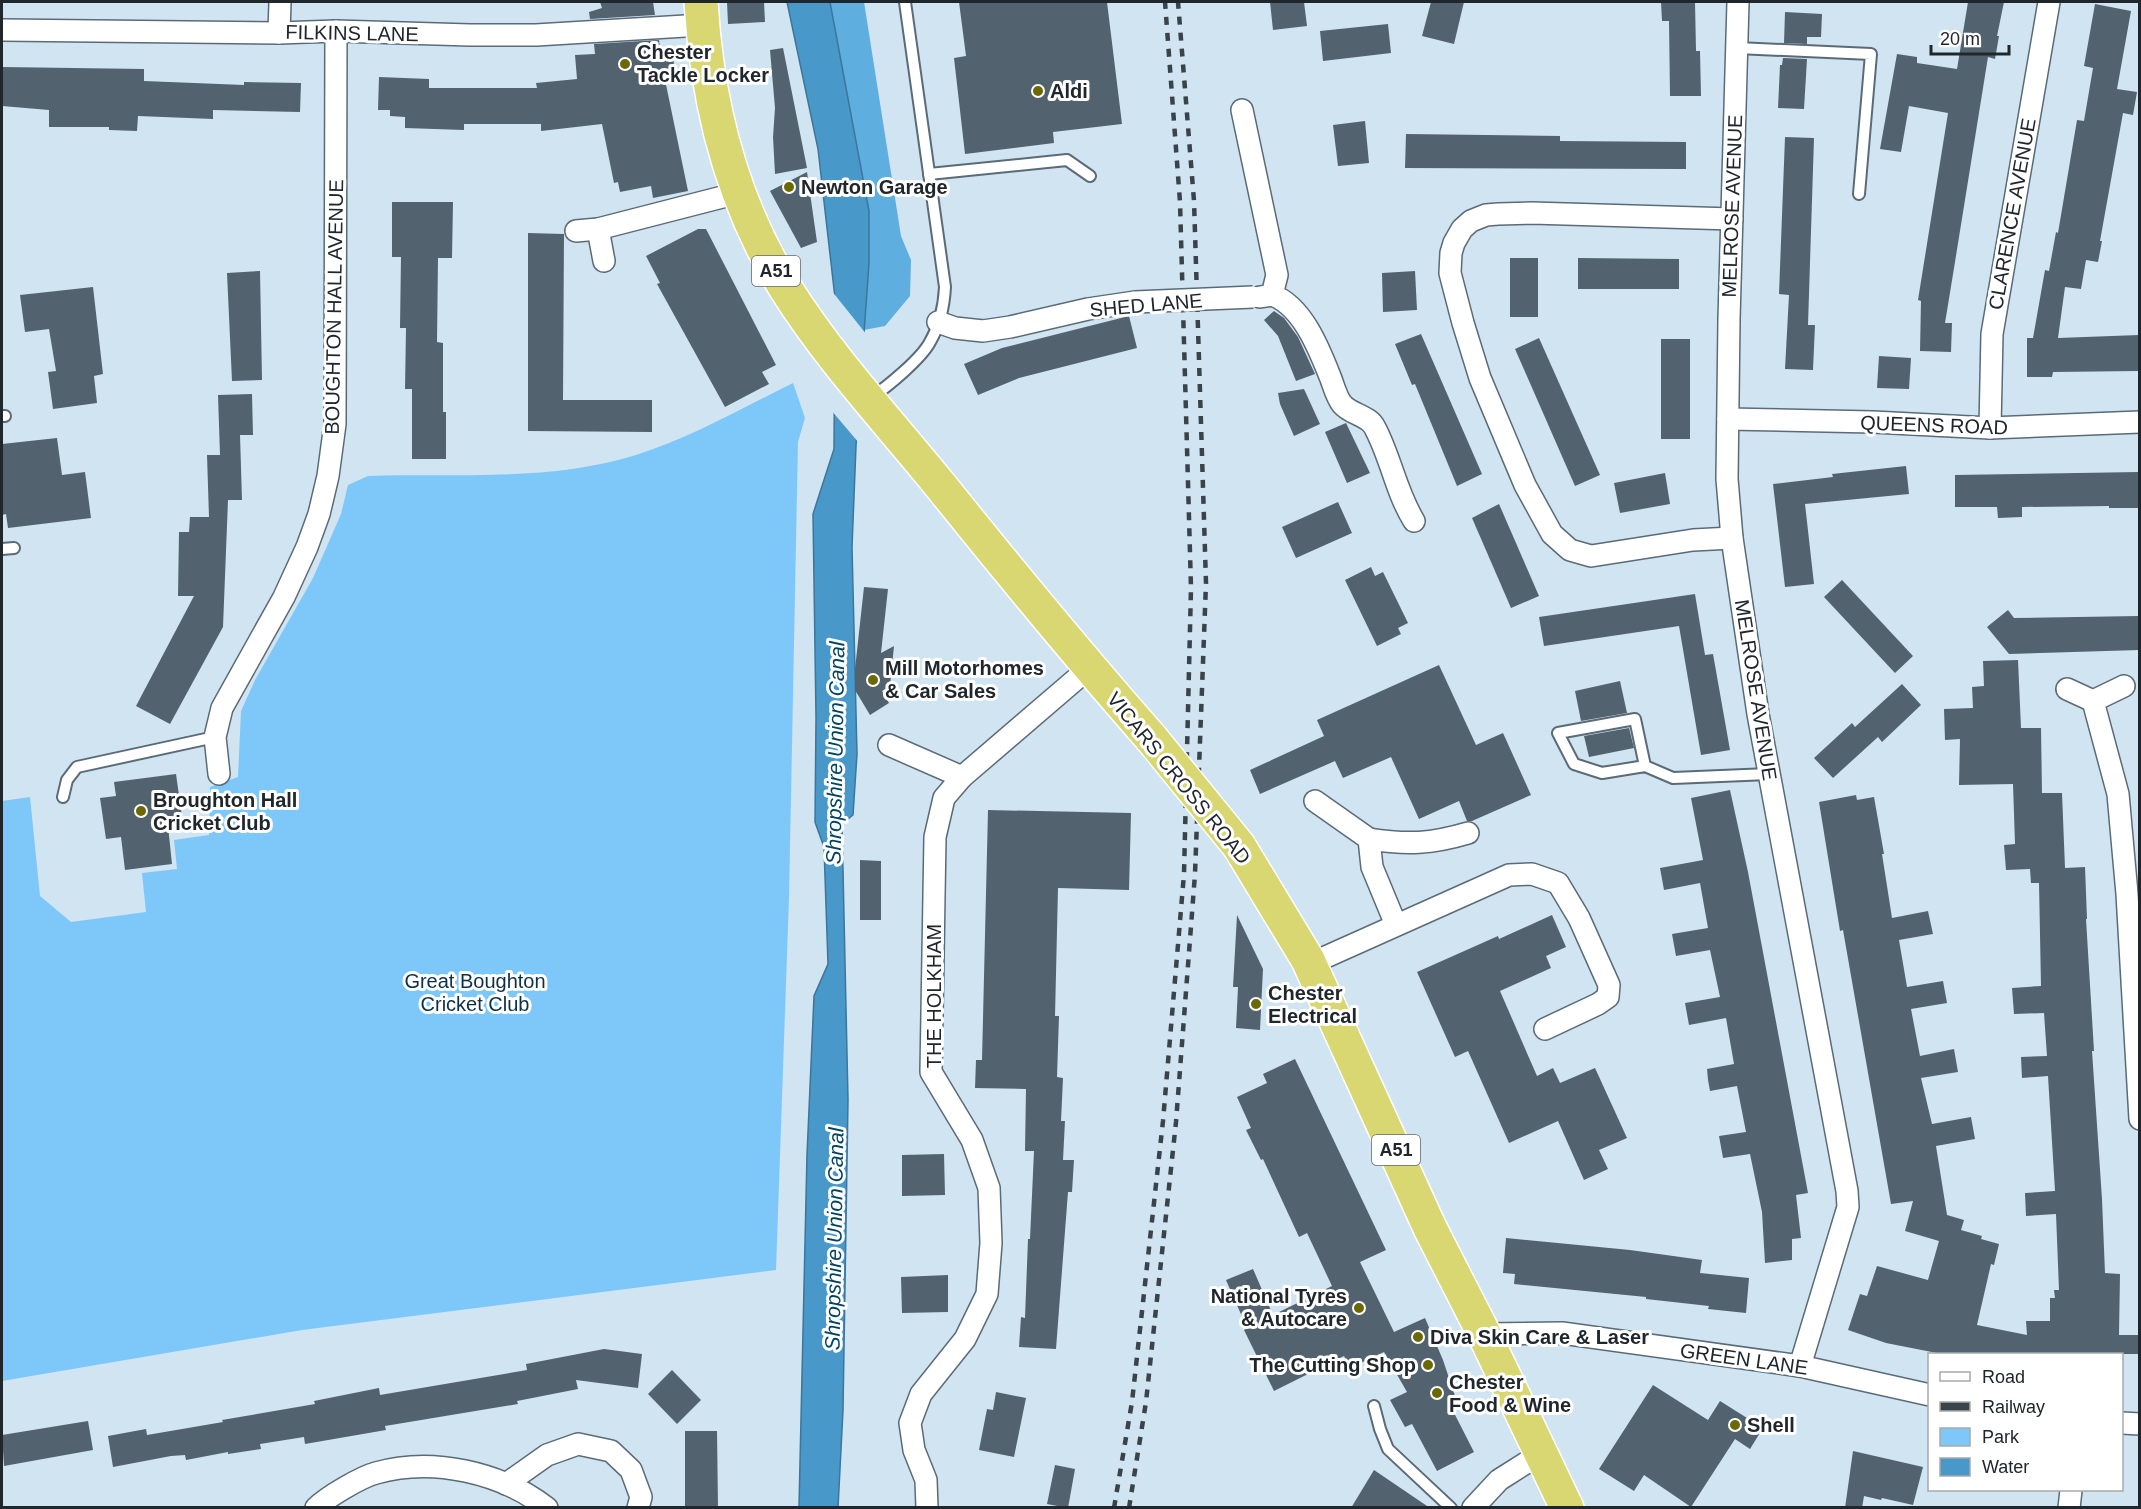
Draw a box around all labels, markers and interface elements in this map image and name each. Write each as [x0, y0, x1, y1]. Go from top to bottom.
scale bar [1931, 18, 2009, 56]
street label: FILKINS LANE [285, 21, 419, 45]
text: 20 m [1940, 29, 1980, 49]
place label: Chester Tackle Locker [637, 41, 769, 86]
marker: Chester Tackle Locker [618, 57, 632, 71]
place label: Aldi [1050, 80, 1088, 102]
marker: Aldi [1031, 84, 1045, 98]
street label: MELROSE AVENUE [1718, 114, 1746, 298]
street label: CLARENCE AVENUE [1984, 116, 2040, 312]
place label: Newton Garage [801, 176, 948, 198]
street label: BOUGHTON HALL AVENUE [321, 179, 347, 435]
marker: Newton Garage [782, 180, 796, 194]
road number: A51 [752, 256, 800, 286]
street label: SHED LANE [1089, 289, 1203, 321]
street label: QUEENS ROAD [1860, 411, 2008, 439]
street label: MELROSE AVENUE [1731, 598, 1781, 782]
water label: Shropshire Union Canal [822, 640, 848, 865]
place label: Mill Motorhomes & Car Sales [885, 657, 1044, 702]
marker: Mill Motorhomes & Car Sales [866, 673, 880, 687]
street label: VICARS CROSS ROAD [1103, 688, 1255, 868]
place label: Broughton Hall Cricket Club [153, 789, 297, 834]
marker: Broughton Hall Cricket Club [134, 804, 148, 818]
street label: THE HOLKHAM [923, 924, 945, 1068]
park label: Great Boughton Cricket Club [404, 970, 546, 1015]
place label: Chester Electrical [1268, 982, 1357, 1027]
marker: Chester Electrical [1249, 997, 1263, 1011]
water label: Shropshire Union Canal [821, 1126, 847, 1351]
road number: A51 [1372, 1135, 1420, 1165]
place label: National Tyres & Autocare [1211, 1285, 1347, 1330]
marker: National Tyres & Autocare [1352, 1301, 1366, 1315]
place label: Diva Skin Care & Laser [1430, 1326, 1649, 1348]
marker: Diva Skin Care & Laser [1411, 1330, 1425, 1344]
street label: GREEN LANE [1679, 1339, 1809, 1379]
legend [1928, 1353, 2123, 1491]
place label: The Cutting Shop [1249, 1354, 1416, 1376]
marker: The Cutting Shop [1421, 1358, 1435, 1372]
text: Road [1982, 1367, 2025, 1387]
place label: Chester Food & Wine [1449, 1371, 1571, 1416]
marker: Chester Food & Wine [1430, 1386, 1444, 1400]
text: Railway [1982, 1397, 2045, 1417]
place label: Shell [1747, 1414, 1795, 1436]
marker: Shell [1728, 1418, 1742, 1432]
text: Park [1982, 1427, 2020, 1447]
text: Water [1982, 1457, 2029, 1477]

